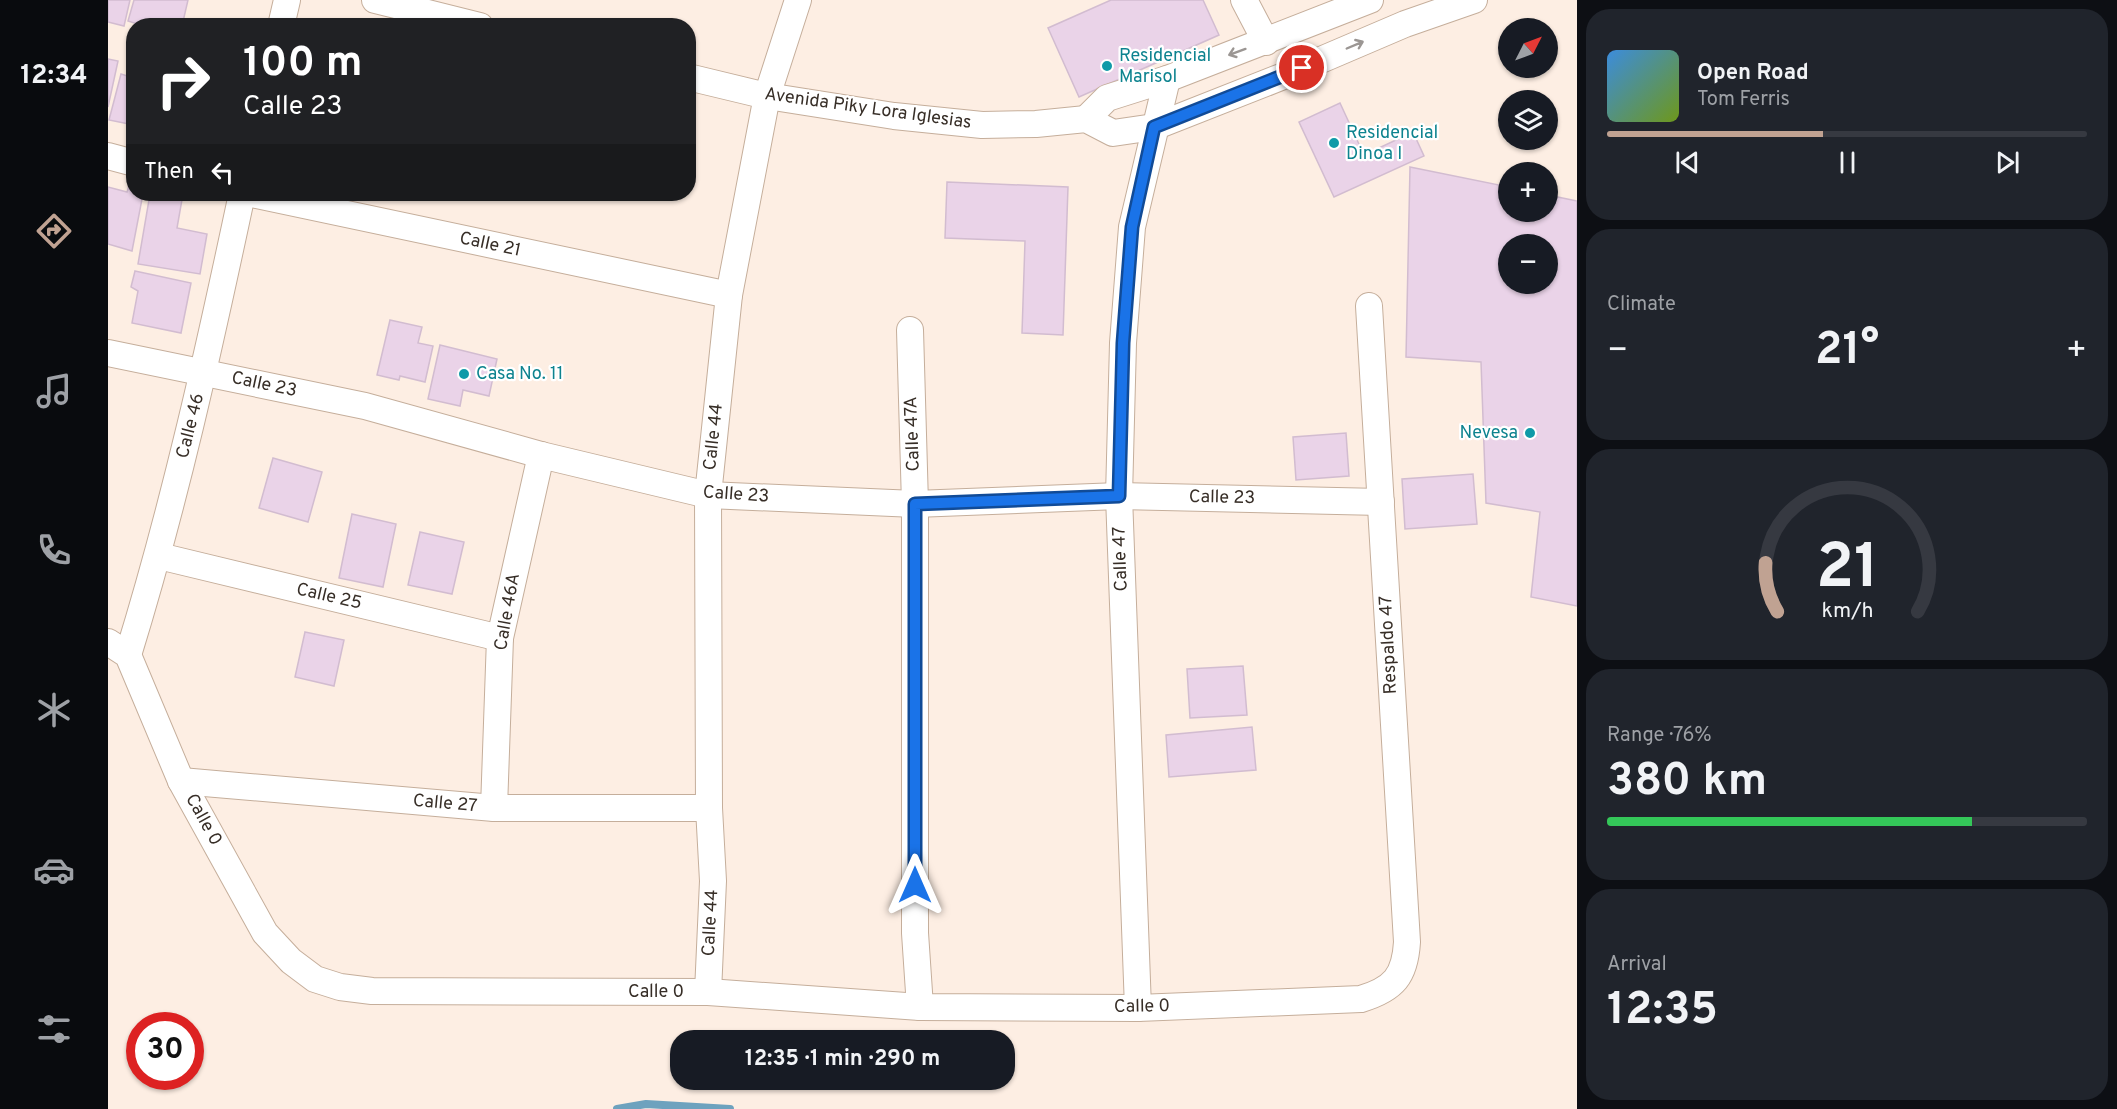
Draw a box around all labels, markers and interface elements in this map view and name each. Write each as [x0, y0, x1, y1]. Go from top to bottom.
north arrow [1498, 18, 1558, 78]
map controls [1498, 18, 1558, 294]
text: 100 m [243, 38, 362, 91]
one-way arrow [1346, 39, 1364, 50]
icon: right [144, 42, 222, 120]
pin [1276, 42, 1327, 93]
place label: Residencial Marisol [1119, 45, 1211, 89]
one-way arrow [1228, 48, 1247, 59]
icon: arrive [1285, 51, 1318, 84]
text: 12:34 [20, 59, 88, 93]
marker: Residencial Marisol [1100, 59, 1114, 73]
text: Open Road [1697, 60, 1809, 87]
street label: Avenida Piky Lora Iglesias [763, 83, 973, 135]
text: Tom Ferris [1697, 87, 1790, 113]
text: Calle 23 [243, 90, 342, 124]
button: layers [1498, 90, 1558, 150]
place label: Residencial Dinoa I [1346, 122, 1438, 166]
marker: Residencial Dinoa I [1327, 136, 1341, 150]
icon: previous [1671, 146, 1704, 179]
icon: pause [1831, 146, 1864, 179]
icon: next [1991, 146, 2024, 179]
icon: left [206, 156, 239, 189]
text: Then [144, 159, 194, 186]
button: + [1498, 162, 1558, 222]
icon: directions [33, 210, 75, 252]
street label: Calle 21 [457, 227, 523, 263]
button: − [1498, 234, 1558, 294]
text: Climate [1607, 292, 1676, 318]
text: 21° [1815, 323, 1879, 380]
text: − [1607, 331, 1628, 373]
text: + [2066, 331, 2087, 373]
place label: Casa No. 11 [476, 363, 564, 386]
street label: Calle 23 [229, 367, 299, 403]
marker: Casa No. 11 [457, 367, 471, 381]
icon: music [33, 370, 75, 412]
street label: Calle 46 [172, 391, 210, 461]
street label: Calle 47A [900, 396, 926, 472]
street label: Calle 44 [699, 403, 729, 471]
place label: Nevesa [1460, 422, 1518, 445]
marker: Nevesa [1523, 426, 1537, 440]
street label: Calle 23 [702, 481, 770, 509]
street label: Calle 23 [1189, 486, 1255, 510]
street label: Calle 47 [1108, 526, 1134, 592]
icon: phone [33, 529, 75, 571]
text: 21 [1815, 531, 1879, 610]
street label: Calle 46A [490, 571, 526, 653]
street label: Calle 25 [294, 578, 364, 616]
street label: Respaldo 47 [1375, 595, 1403, 695]
text: km/h [1821, 598, 1873, 625]
icon: climate [33, 689, 75, 731]
text: Range · 76% [1607, 723, 1712, 749]
text: 380 km [1607, 754, 1767, 811]
street label: Calle 0 [179, 790, 227, 850]
street label: Calle 27 [412, 790, 478, 818]
icon: car [33, 849, 75, 891]
position arrow [883, 853, 947, 917]
street label: Calle 44 [698, 889, 724, 957]
text: Arrival [1607, 952, 1667, 978]
street label: Calle 0 [628, 981, 684, 1004]
text: 12:35 [1607, 983, 1718, 1040]
street label: Calle 0 [1114, 995, 1170, 1019]
icon: filters [33, 1008, 75, 1050]
speed limit sign: 30 [126, 1012, 204, 1090]
text: 12:35 · 1 min · 290 m [745, 1046, 940, 1073]

